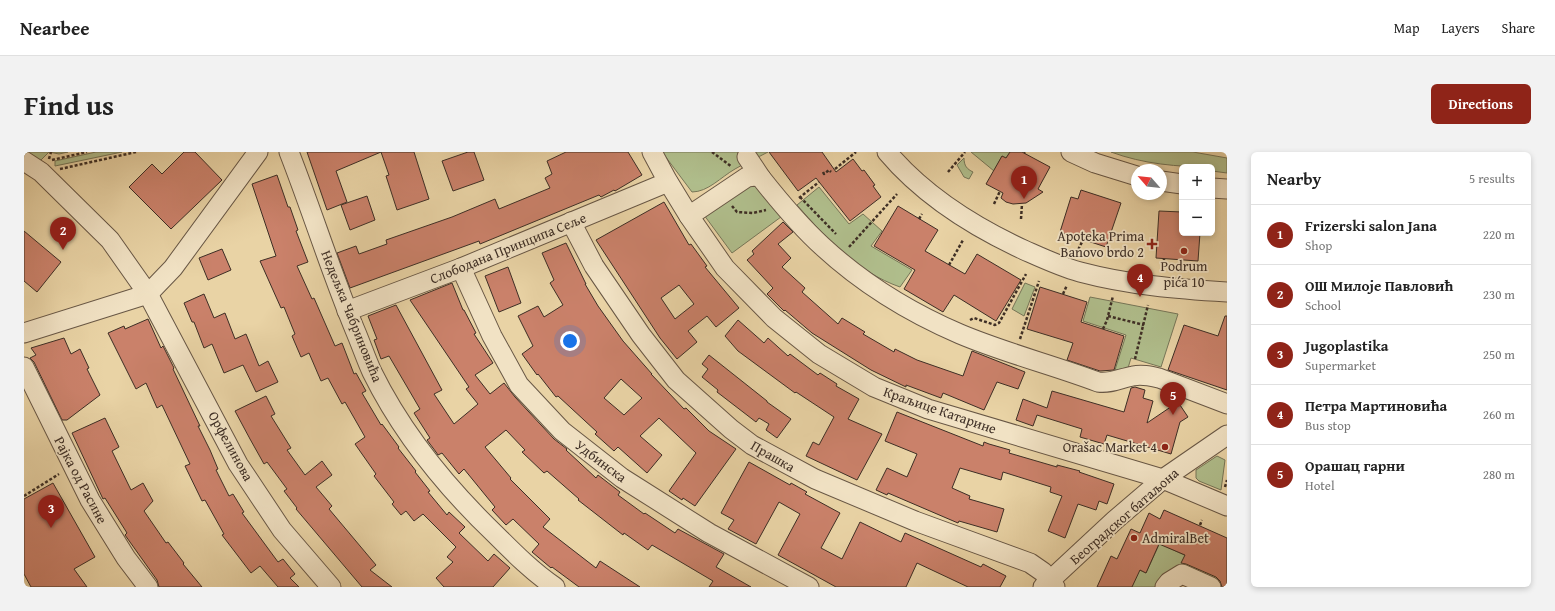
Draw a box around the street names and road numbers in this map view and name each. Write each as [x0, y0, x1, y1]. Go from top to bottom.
street label: Слободана Принципа Сеље [427, 207, 590, 289]
street label: Недељка Чабриновића [316, 247, 388, 385]
street label: Краљице Катарине [881, 381, 1000, 439]
street label: Орфелинова [204, 408, 259, 485]
street label: Рајка од Расине [50, 433, 113, 528]
street label: Удбинска [571, 435, 631, 487]
street label: Прашка [747, 435, 799, 477]
street label: Београдског батаљона [1065, 463, 1183, 569]

